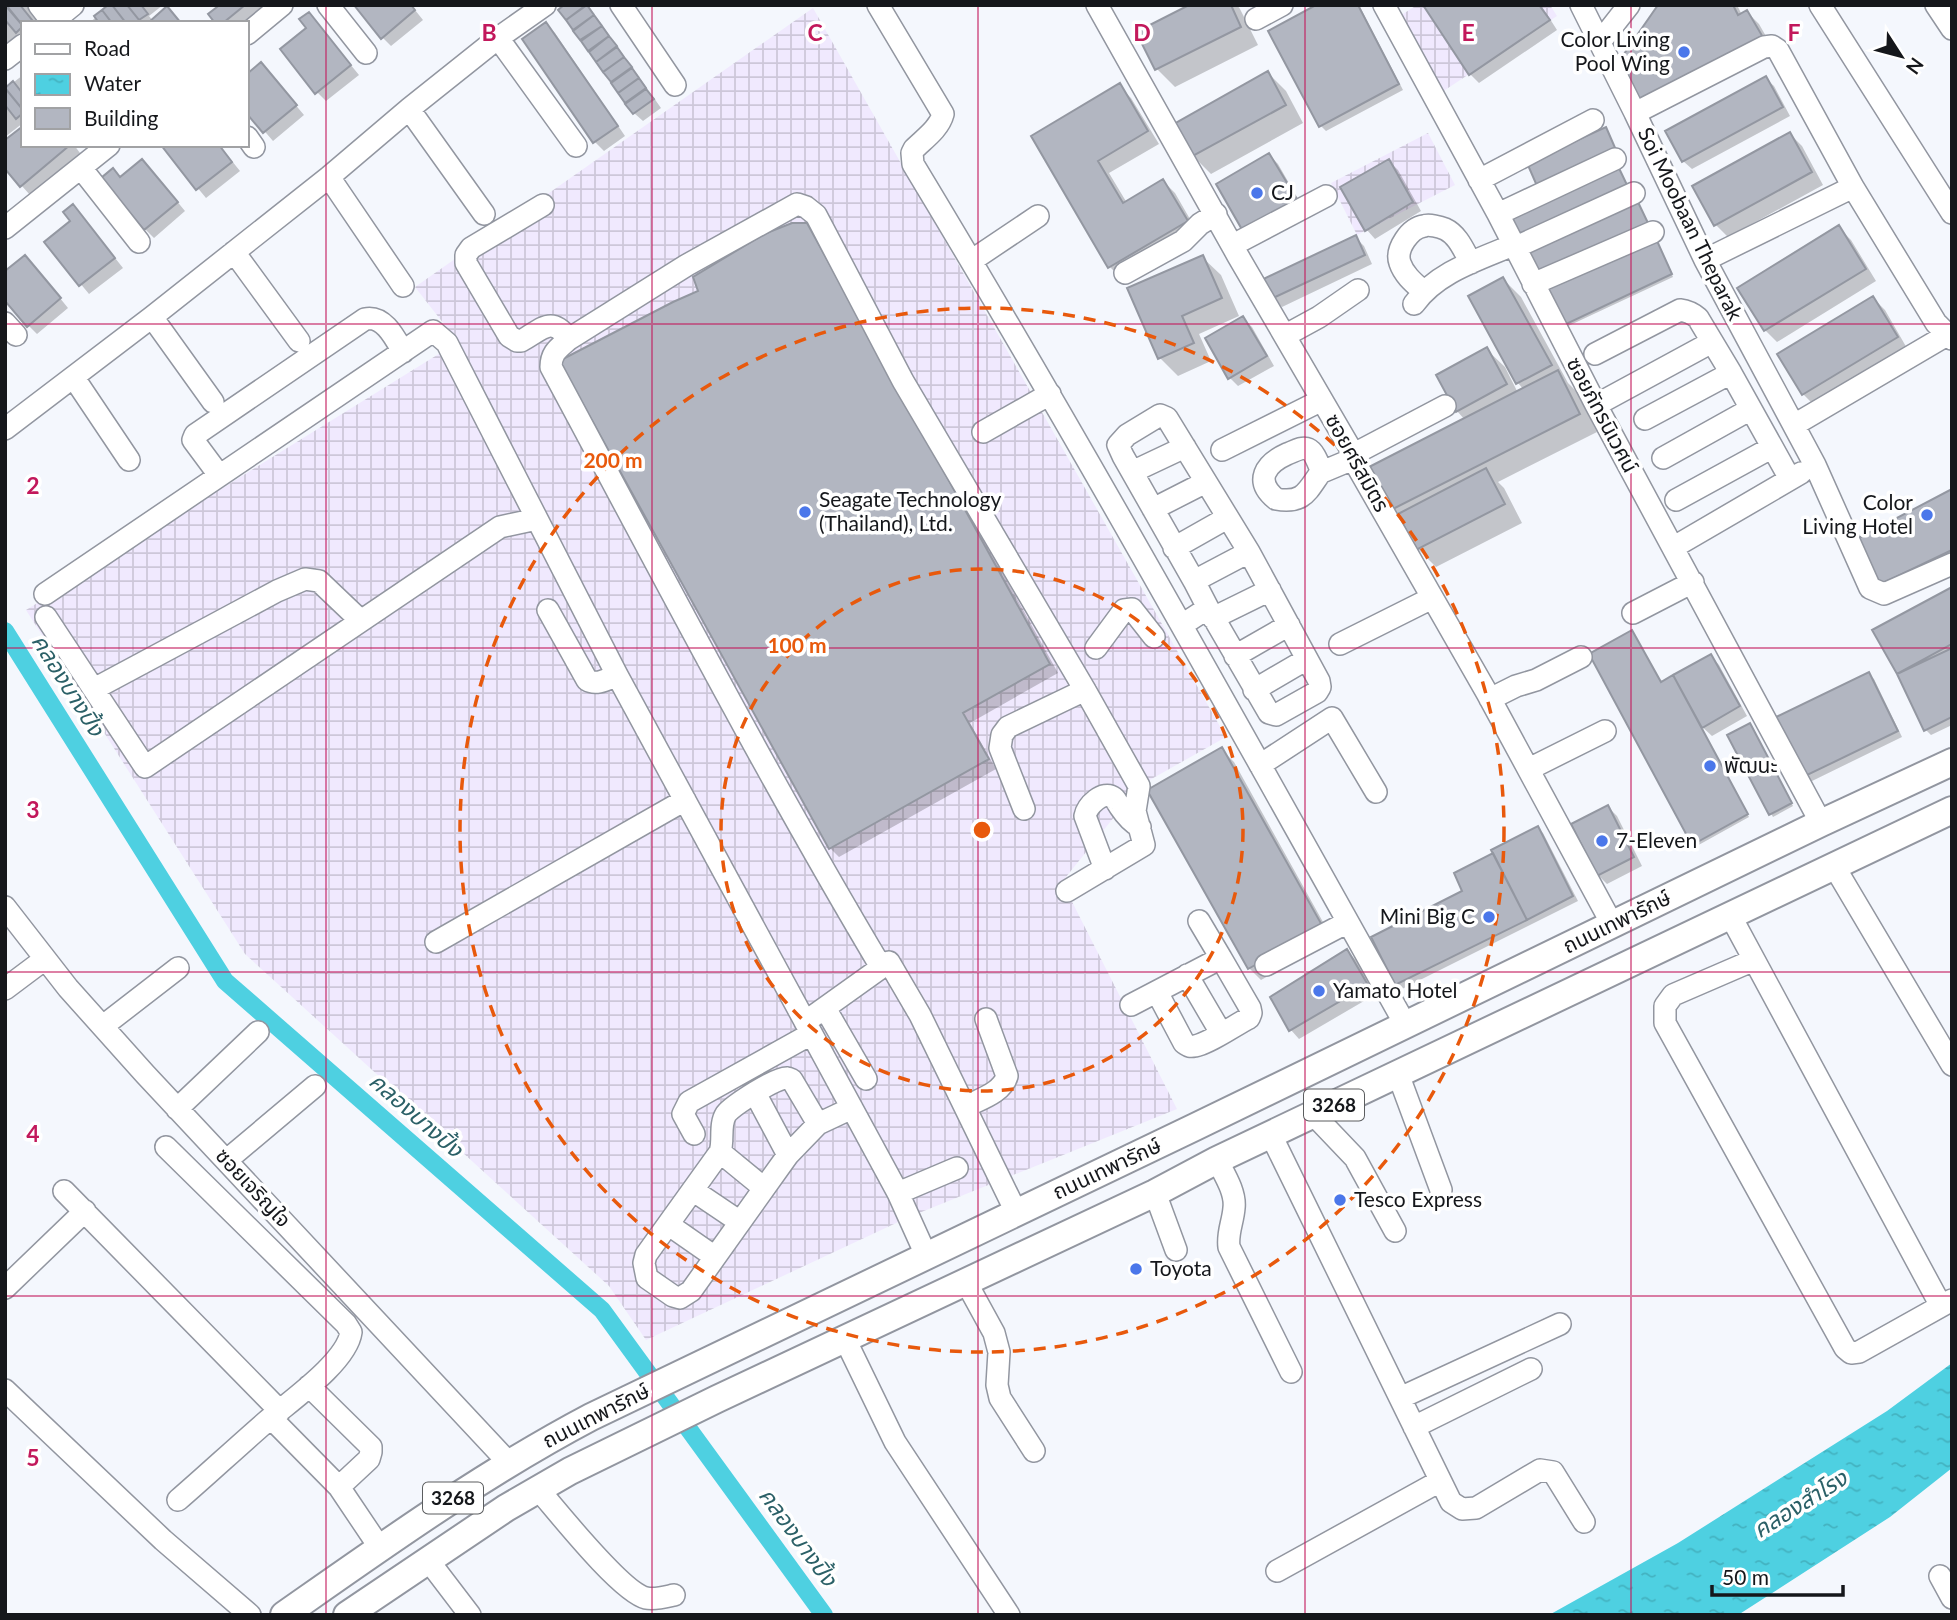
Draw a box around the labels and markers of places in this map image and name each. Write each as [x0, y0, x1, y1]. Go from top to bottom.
place label: Color Living Pool Wing [1560, 26, 1670, 75]
marker: Color Living Pool Wing [1676, 44, 1692, 60]
place label: CJ [1271, 179, 1294, 204]
marker: CJ [1249, 185, 1265, 201]
place label: Seagate Technology (Thailand), Ltd. [819, 486, 1001, 535]
place label: Color Living Hotel [1802, 489, 1913, 538]
marker: Seagate Technology (Thailand), Ltd. [797, 504, 813, 520]
marker: Color Living Hotel [1919, 507, 1935, 523]
place label: พัฒนะ [1724, 752, 1778, 777]
marker: พัฒนะ [1702, 758, 1718, 774]
centre of rings [970, 818, 994, 842]
place label: 7-Eleven [1616, 827, 1697, 852]
marker: 7-Eleven [1594, 833, 1610, 849]
place label: Mini Big C [1380, 903, 1475, 928]
marker: Mini Big C [1481, 909, 1497, 925]
place label: Yamato Hotel [1333, 977, 1458, 1002]
marker: Yamato Hotel [1311, 983, 1327, 999]
place label: Tesco Express [1354, 1186, 1482, 1211]
marker: Tesco Express [1332, 1192, 1348, 1208]
place label: Toyota [1150, 1255, 1212, 1280]
marker: Toyota [1128, 1261, 1144, 1277]

